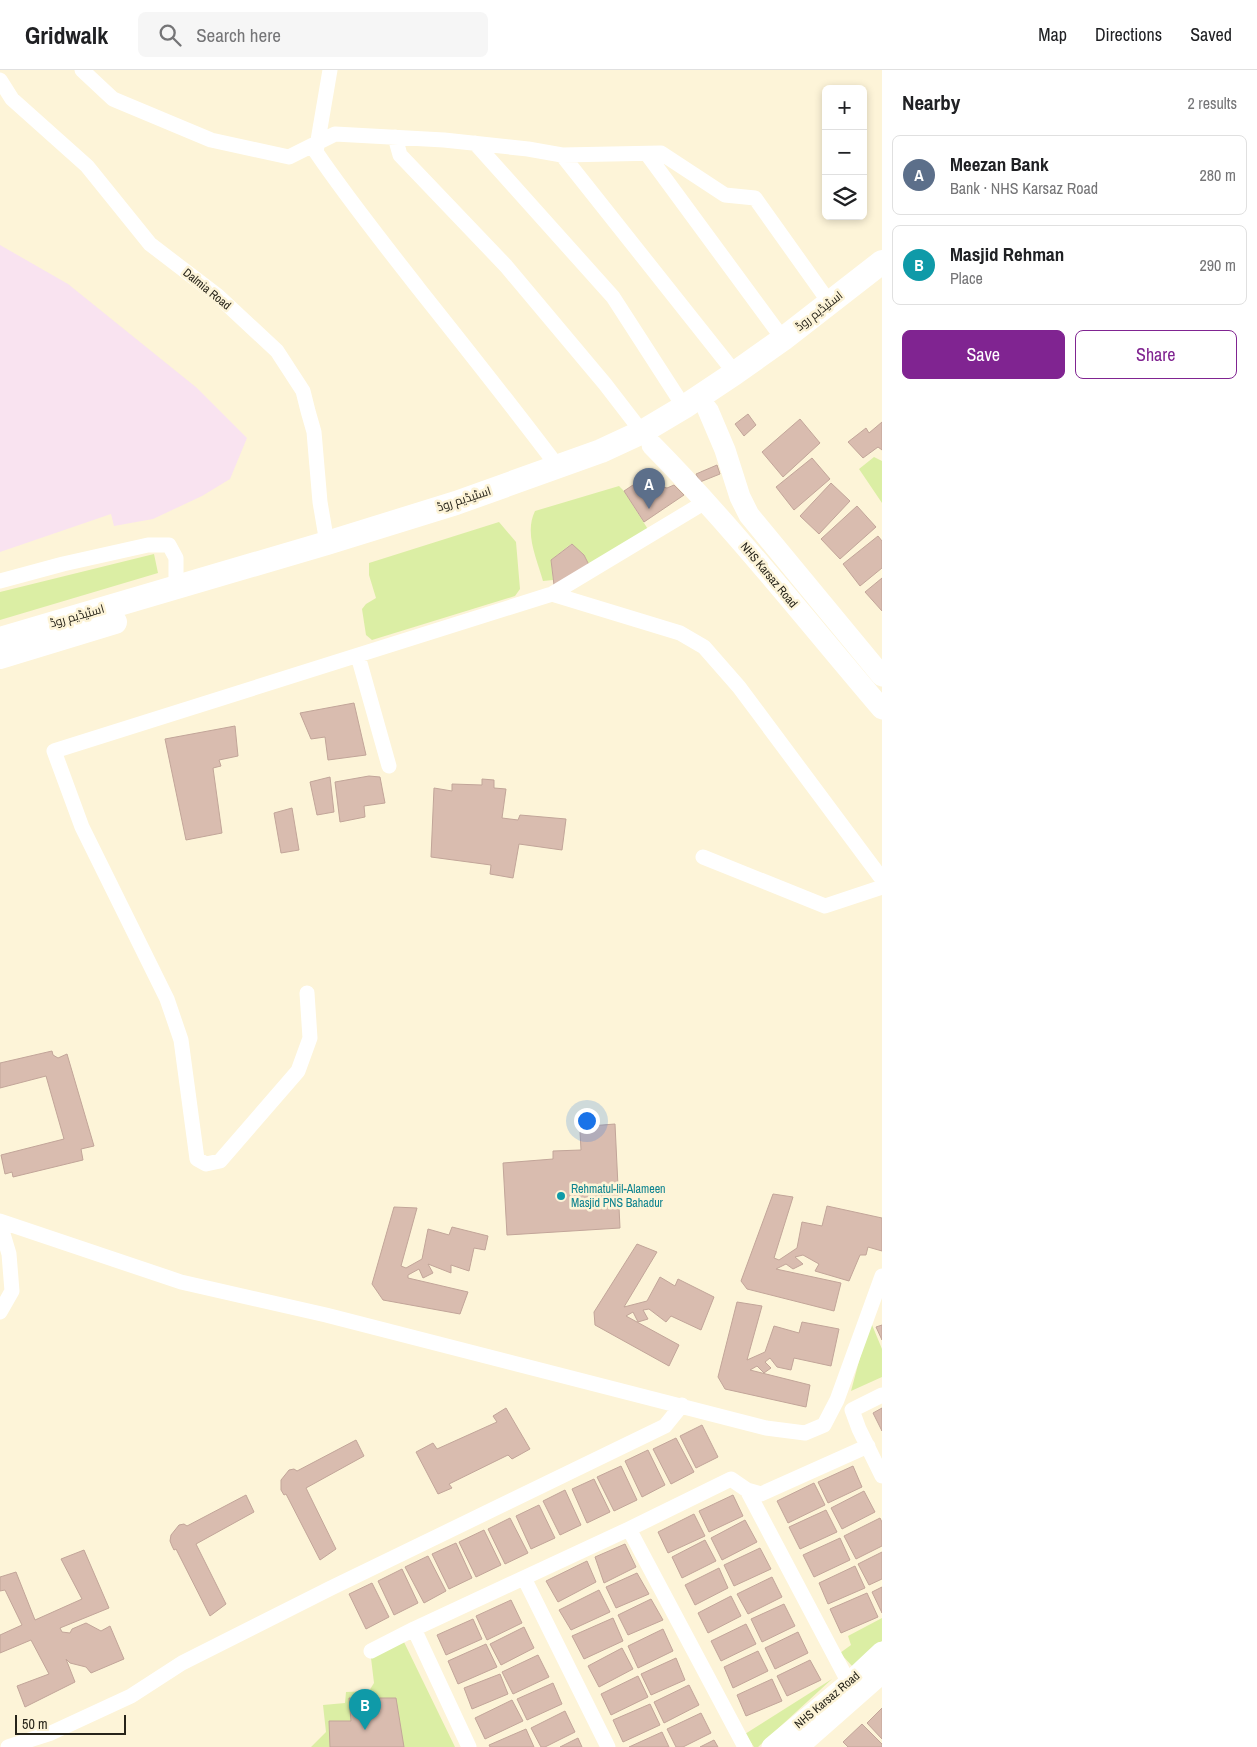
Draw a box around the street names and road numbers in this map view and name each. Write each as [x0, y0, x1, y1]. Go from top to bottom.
street label: Dalmia Road [180, 265, 234, 313]
street label: اسٹیڈیم روڈ [792, 287, 846, 335]
street label: اسٹیڈیم روڈ [435, 483, 493, 515]
street label: NHS Karsaz Road [737, 539, 801, 611]
street label: اسٹیڈیم روڈ [48, 601, 106, 631]
street label: NHS Karsaz Road [791, 1668, 863, 1732]

